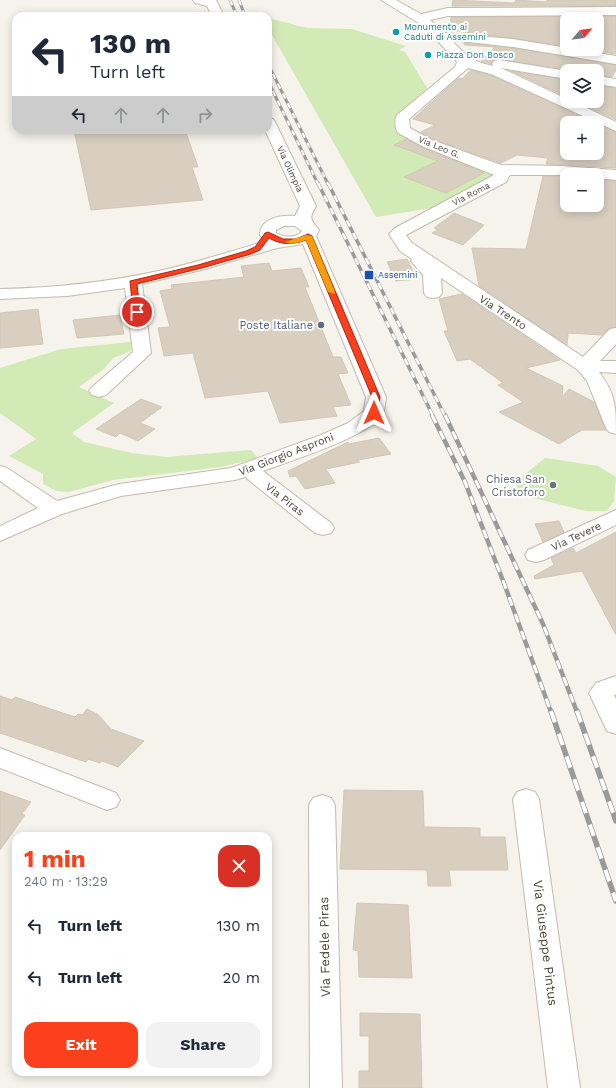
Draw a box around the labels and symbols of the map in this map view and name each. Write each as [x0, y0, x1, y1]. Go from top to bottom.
north arrow [560, 12, 604, 56]
place label: Monumento ai Caduti di Assemini [404, 22, 486, 42]
marker: Monumento ai Caduti di Assemini [391, 27, 401, 37]
marker: Piazza Don Bosco [423, 50, 433, 60]
place label: Piazza Don Bosco [436, 50, 514, 60]
street label: Via Leo G. [417, 134, 461, 160]
street label: Via Olimpia [275, 144, 305, 194]
street label: Via Roma [450, 180, 492, 208]
marker: Assemini [363, 269, 375, 281]
place label: Assemini [378, 270, 418, 280]
street label: Via Trento [477, 292, 529, 333]
pin [120, 295, 154, 329]
place label: Poste Italiane [240, 319, 313, 332]
marker: Poste Italiane [316, 320, 326, 330]
position arrow [353, 392, 395, 434]
street label: Via Giorgio Asproni [237, 430, 336, 479]
place label: Chiesa San Cristoforo [486, 473, 545, 499]
street label: Via Piras [263, 480, 307, 519]
marker: Chiesa San Cristoforo [548, 480, 558, 490]
street label: Via Tevere [549, 519, 603, 554]
street label: Via Giuseppe Pintus [530, 879, 561, 1007]
street label: Via Fedele Piras [316, 897, 333, 997]

